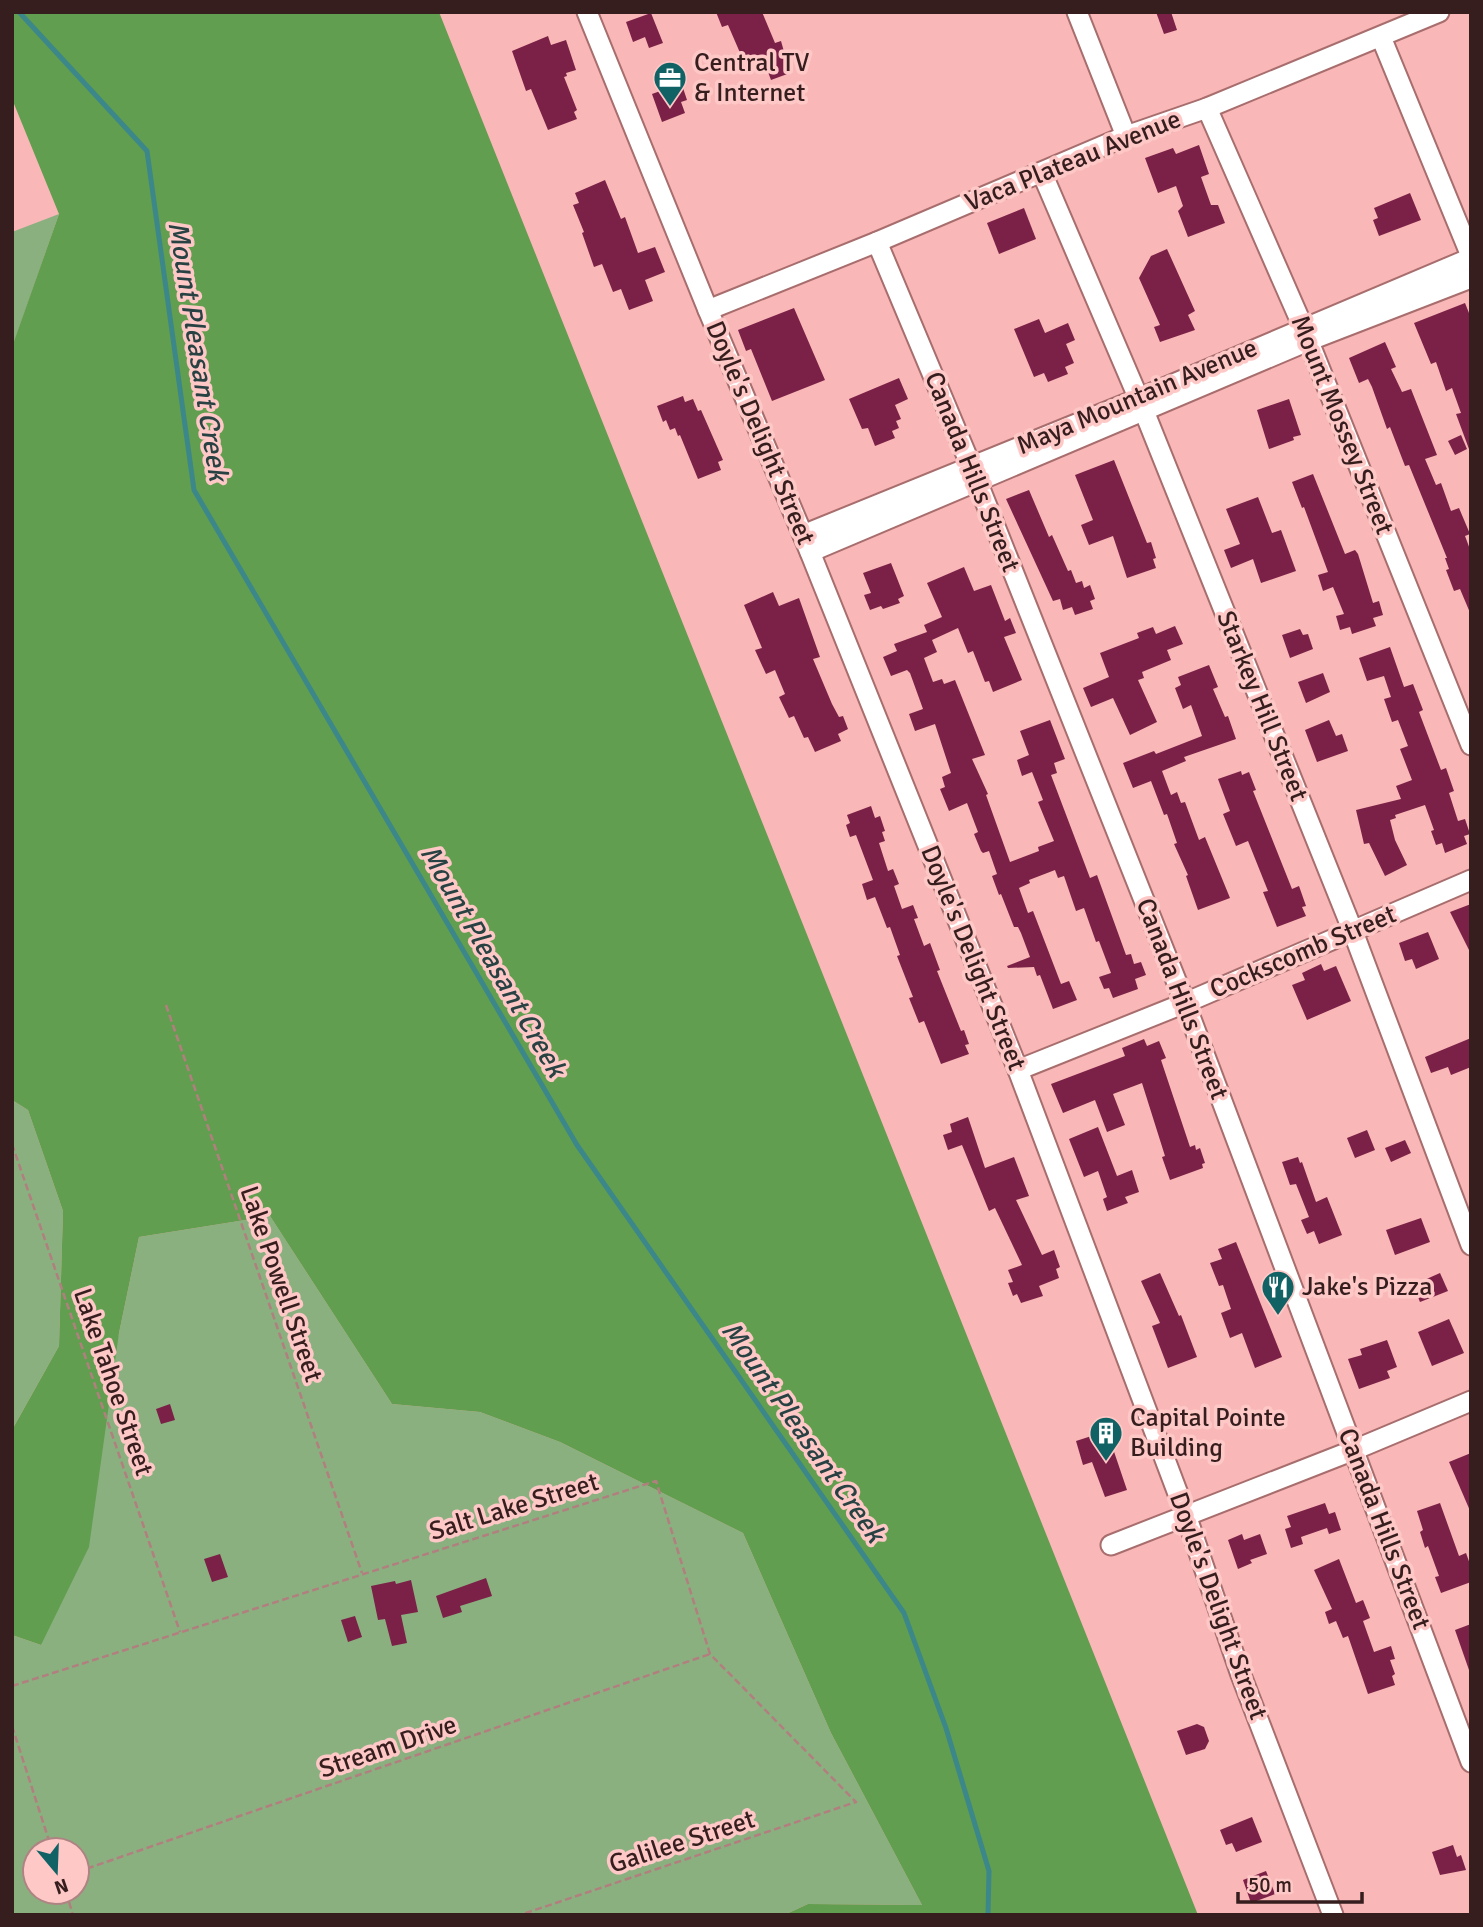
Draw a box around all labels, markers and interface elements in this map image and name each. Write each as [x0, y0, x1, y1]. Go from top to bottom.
place label: Central TV & Internet [694, 47, 810, 109]
office icon: Central TV & Internet [651, 59, 689, 108]
street label: Vaca Plateau Avenue [960, 103, 1186, 219]
water label: Mount Pleasant Creek [161, 219, 236, 486]
street label: Mount Mossey Street [1283, 311, 1401, 539]
street label: Doyle's Delight Street [698, 316, 822, 550]
street label: Maya Mountain Avenue [1012, 332, 1262, 462]
street label: Canada Hills Street [917, 367, 1027, 577]
street label: Starkey Hill Street [1209, 606, 1315, 806]
water label: Mount Pleasant Creek [413, 839, 575, 1086]
street label: Doyle's Delight Street [913, 841, 1033, 1075]
street label: Canada Hills Street [1129, 894, 1235, 1104]
street label: Cockscomb Street [1205, 898, 1401, 1006]
street label: Lake Powell Street [233, 1182, 329, 1386]
restaurant icon: Jake's Pizza [1259, 1268, 1297, 1317]
place label: Jake's Pizza [1302, 1271, 1432, 1303]
street label: Lake Tahoe Street [66, 1284, 160, 1480]
water label: Mount Pleasant Creek [714, 1315, 894, 1552]
place label: Capital Pointe Building [1130, 1402, 1286, 1464]
building icon: Capital Pointe Building [1087, 1414, 1125, 1463]
street label: Canada Hills Street [1331, 1424, 1437, 1634]
street label: Salt Lake Street [426, 1466, 602, 1548]
street label: Doyle's Delight Street [1162, 1488, 1274, 1724]
street label: Stream Drive [315, 1709, 461, 1785]
street label: Galilee Street [605, 1803, 759, 1881]
north arrow [21, 1836, 91, 1906]
scale bar [1238, 1860, 1362, 1904]
text: 50 m [1248, 1872, 1292, 1898]
text: N [51, 1873, 71, 1900]

